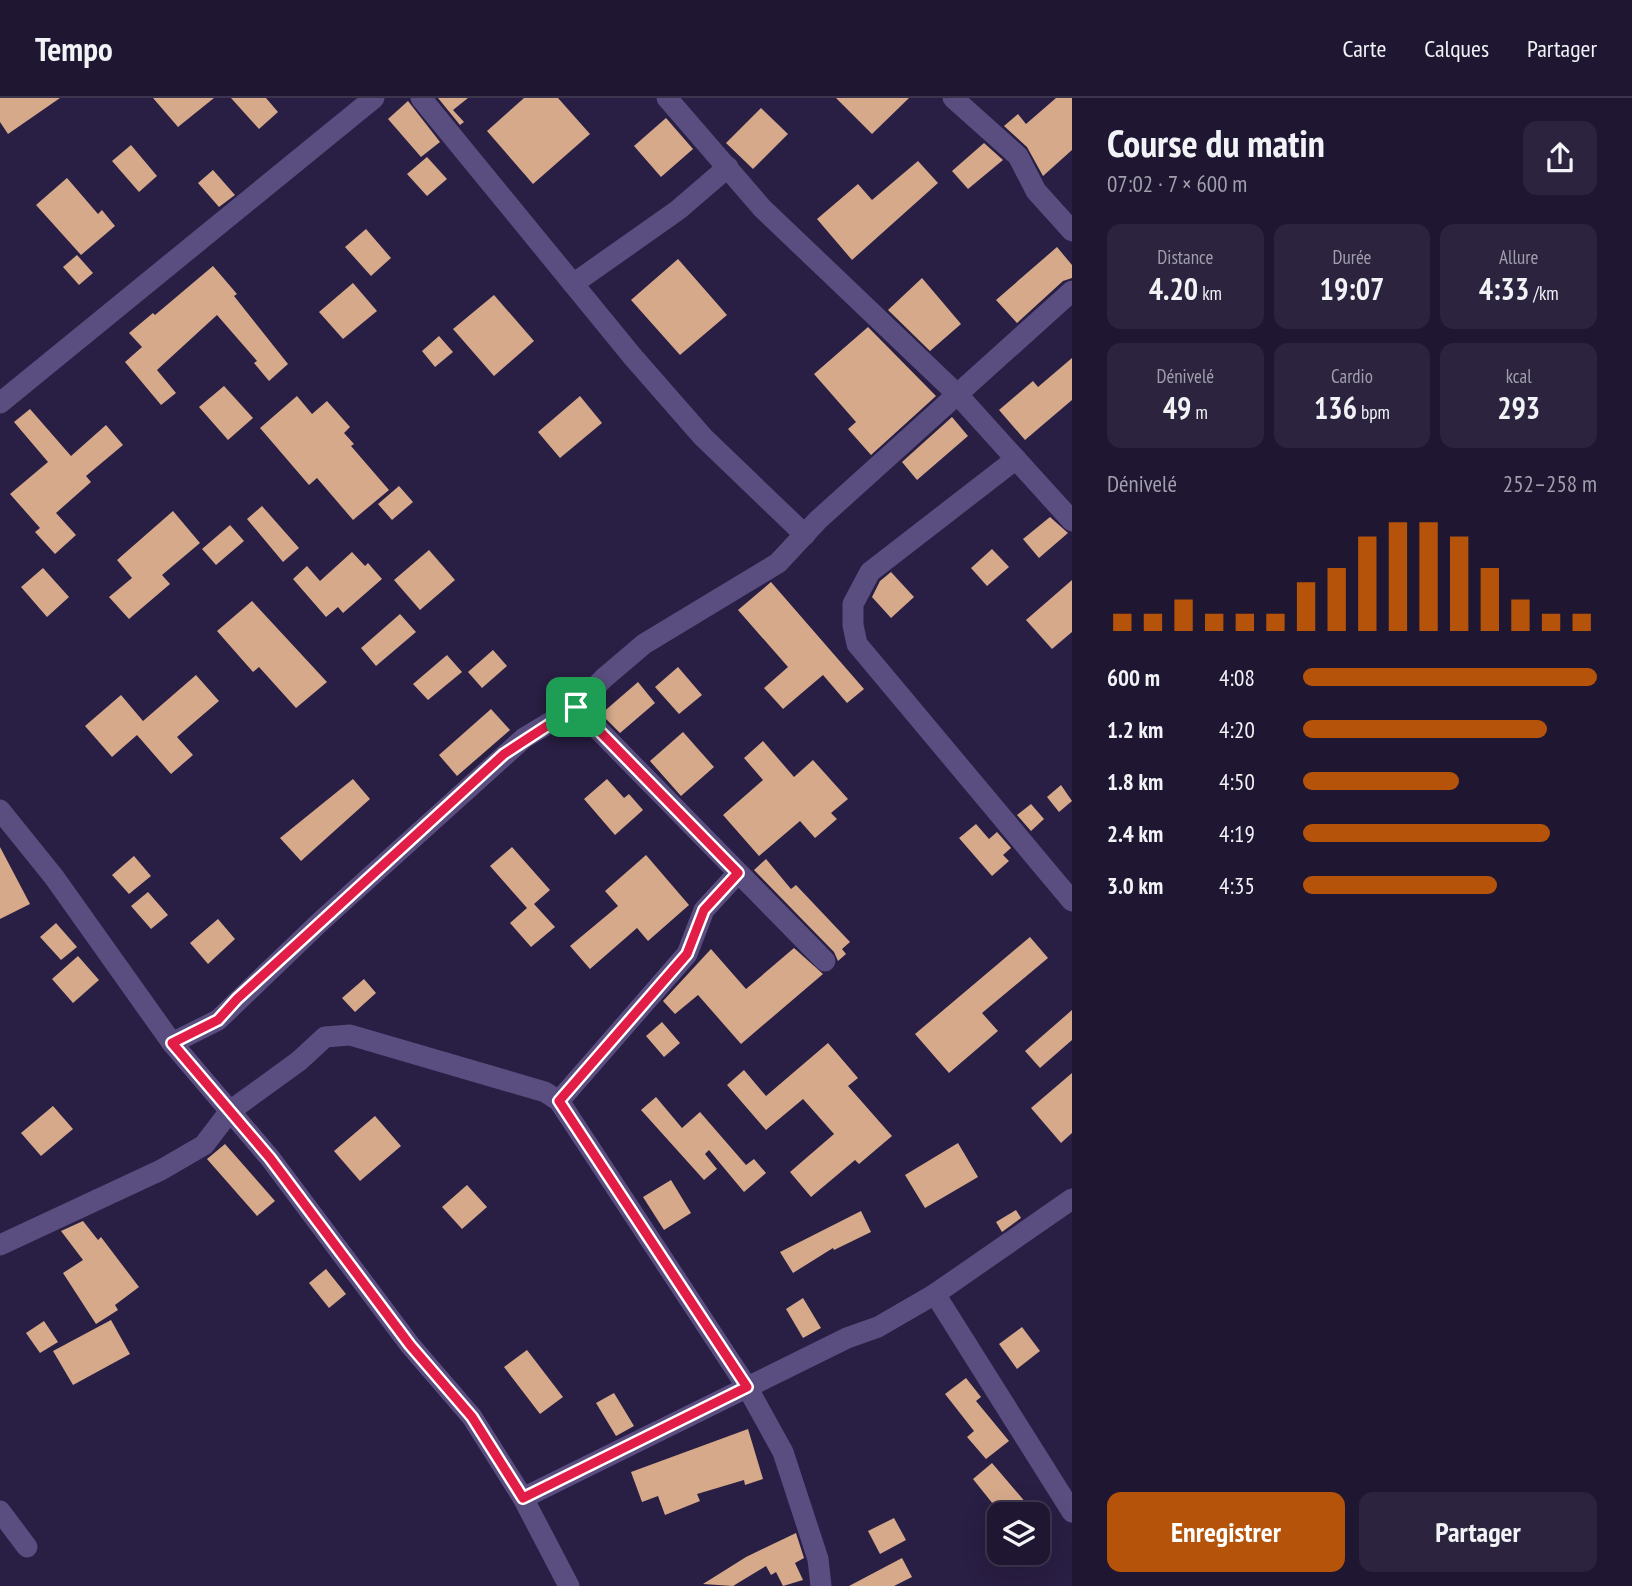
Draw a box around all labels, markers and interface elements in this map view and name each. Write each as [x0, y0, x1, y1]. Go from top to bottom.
text: Tempo [35, 27, 113, 70]
text: Carte [1343, 33, 1386, 64]
text: Calques [1424, 33, 1489, 64]
text: Partager [1527, 33, 1597, 64]
text: Course du matin [1107, 118, 1325, 167]
button: share [1523, 121, 1597, 195]
text: 07:02 · 7 × 600 m [1107, 169, 1247, 198]
text: Distance [1157, 245, 1213, 269]
text: Durée [1333, 245, 1371, 269]
text: Allure [1499, 245, 1538, 269]
text: 4.20 [1149, 269, 1198, 308]
text: 19:07 [1320, 269, 1384, 308]
text: 4:33 [1479, 269, 1529, 308]
text: km [1198, 281, 1222, 305]
text: /km [1529, 281, 1559, 305]
text: Dénivelé [1156, 364, 1214, 388]
text: Cardio [1331, 364, 1373, 388]
text: kcal [1506, 364, 1532, 388]
text: 49 [1163, 388, 1191, 427]
text: 136 [1314, 388, 1357, 427]
text: 293 [1497, 388, 1540, 427]
text: m [1191, 400, 1208, 424]
text: bpm [1357, 400, 1390, 424]
text: Dénivelé [1107, 469, 1177, 498]
text: 252–258 m [1503, 469, 1597, 498]
text: 600 m [1107, 663, 1160, 692]
text: 4:08 [1219, 663, 1255, 692]
pin [546, 677, 606, 737]
icon: arrive [557, 688, 595, 726]
text: 1.2 km [1107, 715, 1163, 744]
text: 4:20 [1219, 715, 1255, 744]
text: 1.8 km [1107, 767, 1163, 796]
text: 4:50 [1219, 767, 1255, 796]
text: 2.4 km [1107, 819, 1163, 848]
text: 4:19 [1219, 819, 1255, 848]
text: 3.0 km [1107, 871, 1163, 900]
text: 4:35 [1219, 871, 1255, 900]
button: Enregistrer [1107, 1492, 1345, 1572]
button: Partager [1359, 1492, 1597, 1572]
map controls [987, 1502, 1050, 1565]
button: layers [987, 1502, 1050, 1565]

